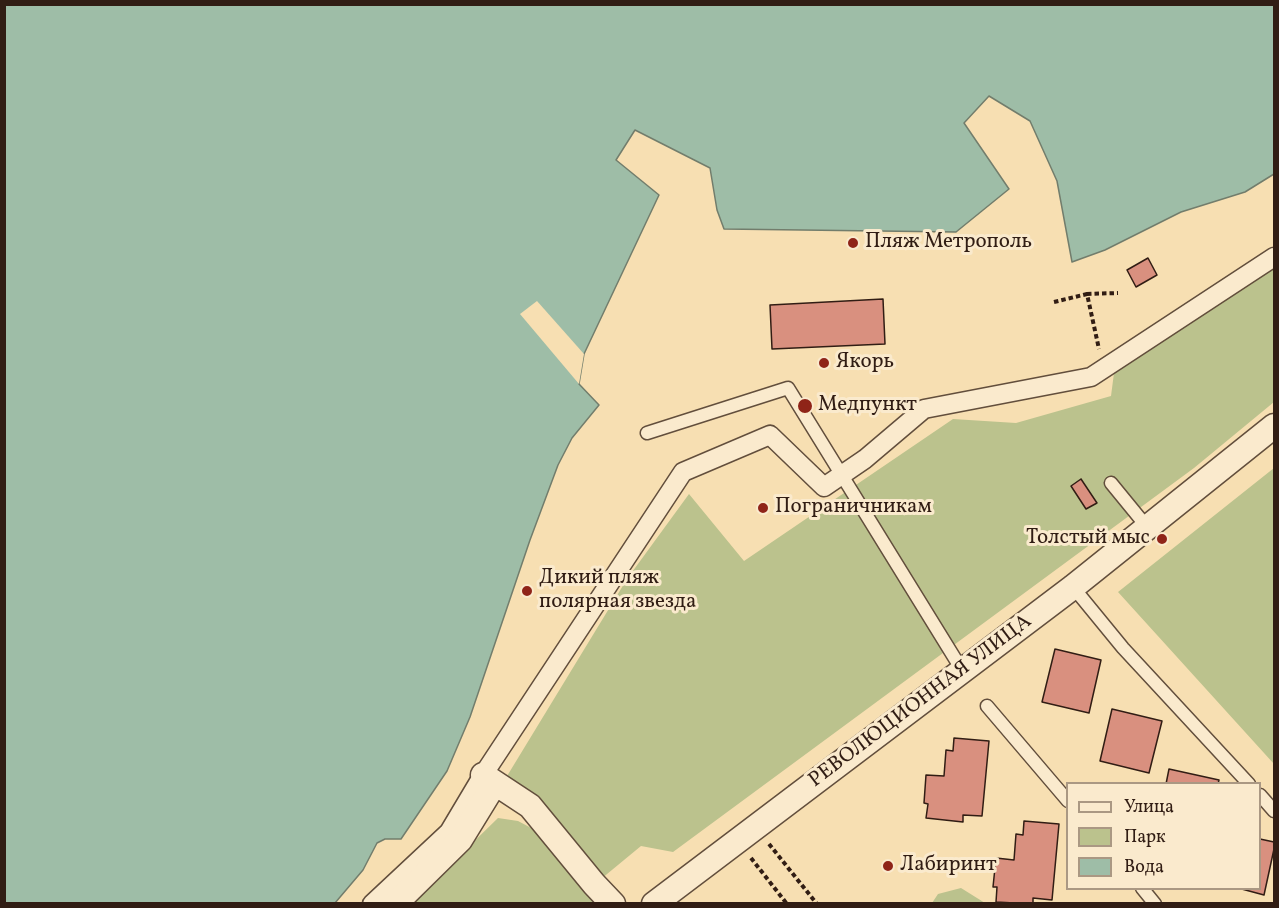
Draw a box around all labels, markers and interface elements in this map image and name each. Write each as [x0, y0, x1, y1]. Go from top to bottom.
place label: Пляж Метрополь [865, 230, 1032, 256]
marker: Пляж Метрополь [846, 236, 860, 250]
place label: Якорь [836, 350, 894, 376]
marker: Якорь [817, 356, 831, 370]
place label: Медпункт [818, 393, 917, 419]
marker: Медпункт [796, 397, 814, 415]
place label: Пограничникам [775, 495, 932, 521]
marker: Пограничникам [756, 501, 770, 515]
place label: Толстый мыс [1026, 526, 1150, 552]
marker: Толстый мыс [1155, 532, 1169, 546]
place label: Дикий пляж полярная звезда [539, 566, 696, 616]
marker: Дикий пляж полярная звезда [520, 584, 534, 598]
street label: РЕВОЛЮЦИОННАЯ УЛИЦА [805, 610, 1037, 794]
legend [1066, 782, 1261, 890]
text: Улица [1124, 795, 1174, 820]
text: Парк [1124, 825, 1166, 850]
place label: Лабиринт [900, 853, 997, 879]
text: Вода [1124, 855, 1164, 880]
marker: Лабиринт [881, 859, 895, 873]

